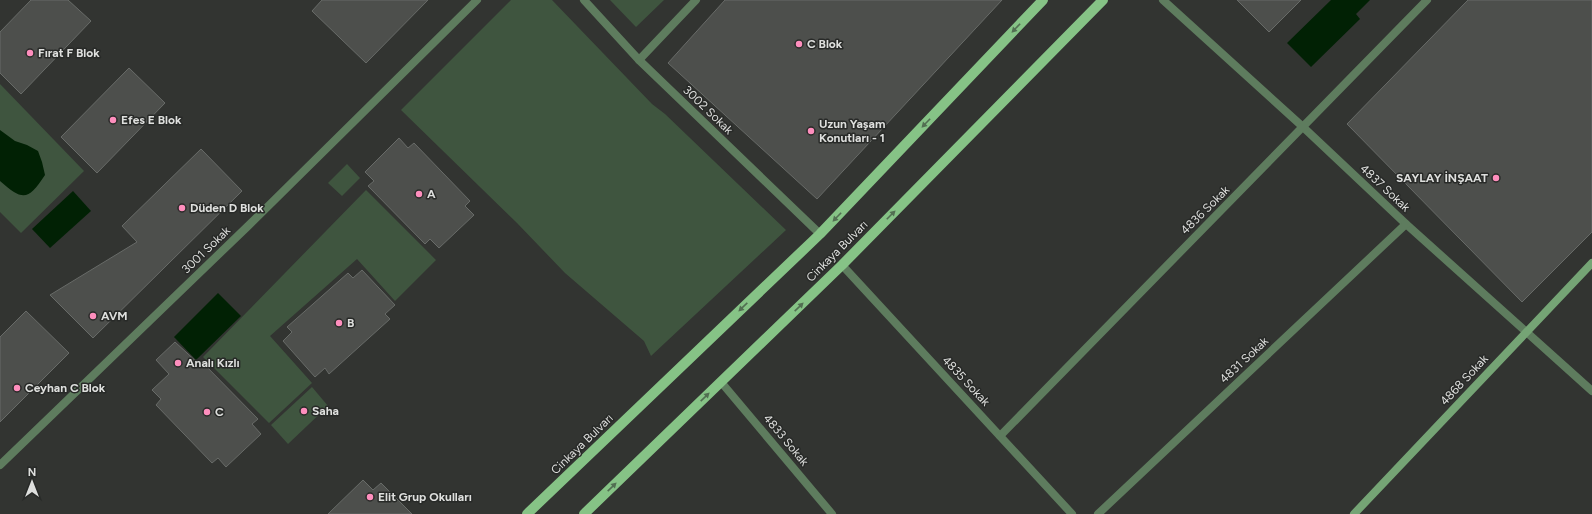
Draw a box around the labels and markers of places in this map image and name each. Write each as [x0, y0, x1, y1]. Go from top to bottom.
place label: C Blok [807, 37, 843, 51]
marker: C Blok [794, 39, 804, 49]
place label: Fırat F Blok [38, 46, 100, 60]
marker: Fırat F Blok [25, 48, 35, 58]
place label: Efes E Blok [121, 113, 182, 127]
marker: Efes E Blok [108, 115, 118, 125]
place label: Uzun Yaşam Konutları - 1 [819, 117, 885, 145]
marker: Uzun Yaşam Konutları - 1 [806, 126, 816, 136]
place label: SAYLAY İNŞAAT [1396, 171, 1488, 185]
marker: SAYLAY İNŞAAT [1491, 173, 1501, 183]
place label: A [427, 187, 436, 201]
marker: A [414, 189, 424, 199]
place label: Düden D Blok [190, 201, 264, 215]
marker: Düden D Blok [177, 203, 187, 213]
place label: AVM [101, 309, 128, 323]
marker: AVM [88, 311, 98, 321]
place label: B [347, 316, 354, 330]
marker: B [334, 318, 344, 328]
place label: Analı Kızlı [186, 356, 240, 370]
marker: Analı Kızlı [173, 358, 183, 368]
place label: Ceyhan C Blok [25, 381, 106, 395]
marker: Ceyhan C Blok [12, 383, 22, 393]
place label: Saha [312, 404, 339, 418]
place label: C [215, 405, 224, 419]
marker: Saha [299, 406, 309, 416]
marker: C [202, 407, 212, 417]
place label: Elit Grup Okulları [378, 490, 472, 504]
marker: Elit Grup Okulları [365, 492, 375, 502]

